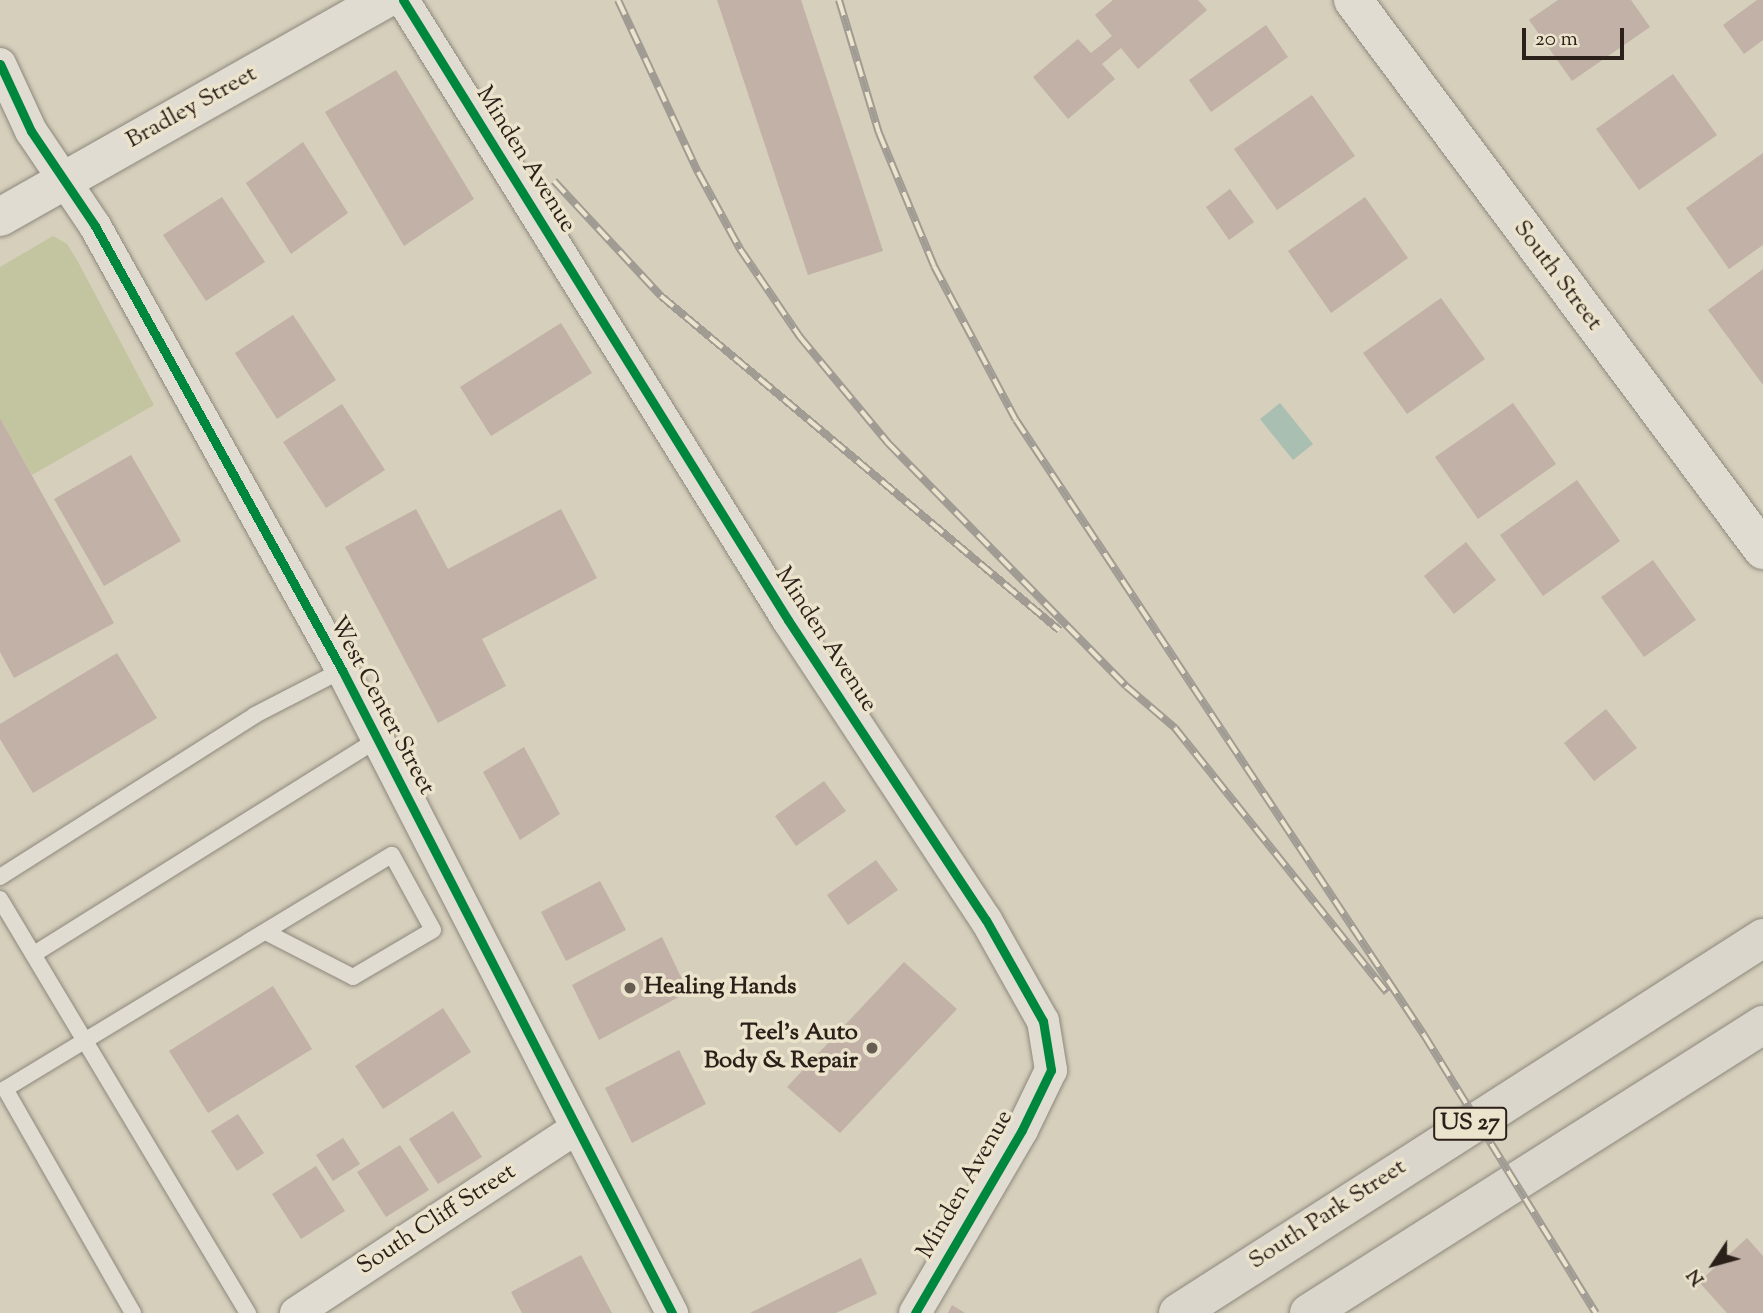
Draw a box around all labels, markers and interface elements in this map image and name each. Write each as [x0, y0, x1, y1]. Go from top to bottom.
scale bar [1525, 14, 1626, 58]
text: 20 m [1535, 25, 1578, 55]
street label: Bradley Street [122, 60, 262, 156]
street label: Minden Avenue [469, 82, 581, 238]
street label: South Street [1506, 215, 1608, 337]
street label: Minden Avenue [768, 562, 882, 718]
street label: West Center Street [322, 612, 440, 800]
place label: Healing Hands [644, 974, 796, 1002]
marker: Healing Hands [622, 980, 638, 996]
place label: Teel's Auto Body & Repair [704, 1020, 858, 1076]
marker: Teel's Auto Body & Repair [864, 1040, 880, 1056]
road number: US 27 [1432, 1105, 1508, 1144]
street label: Minden Avenue [912, 1106, 1020, 1264]
street label: South Park Street [1244, 1153, 1412, 1277]
street label: South Cliff Street [352, 1158, 522, 1282]
north arrow [1679, 1229, 1749, 1299]
text: N [1681, 1263, 1712, 1291]

